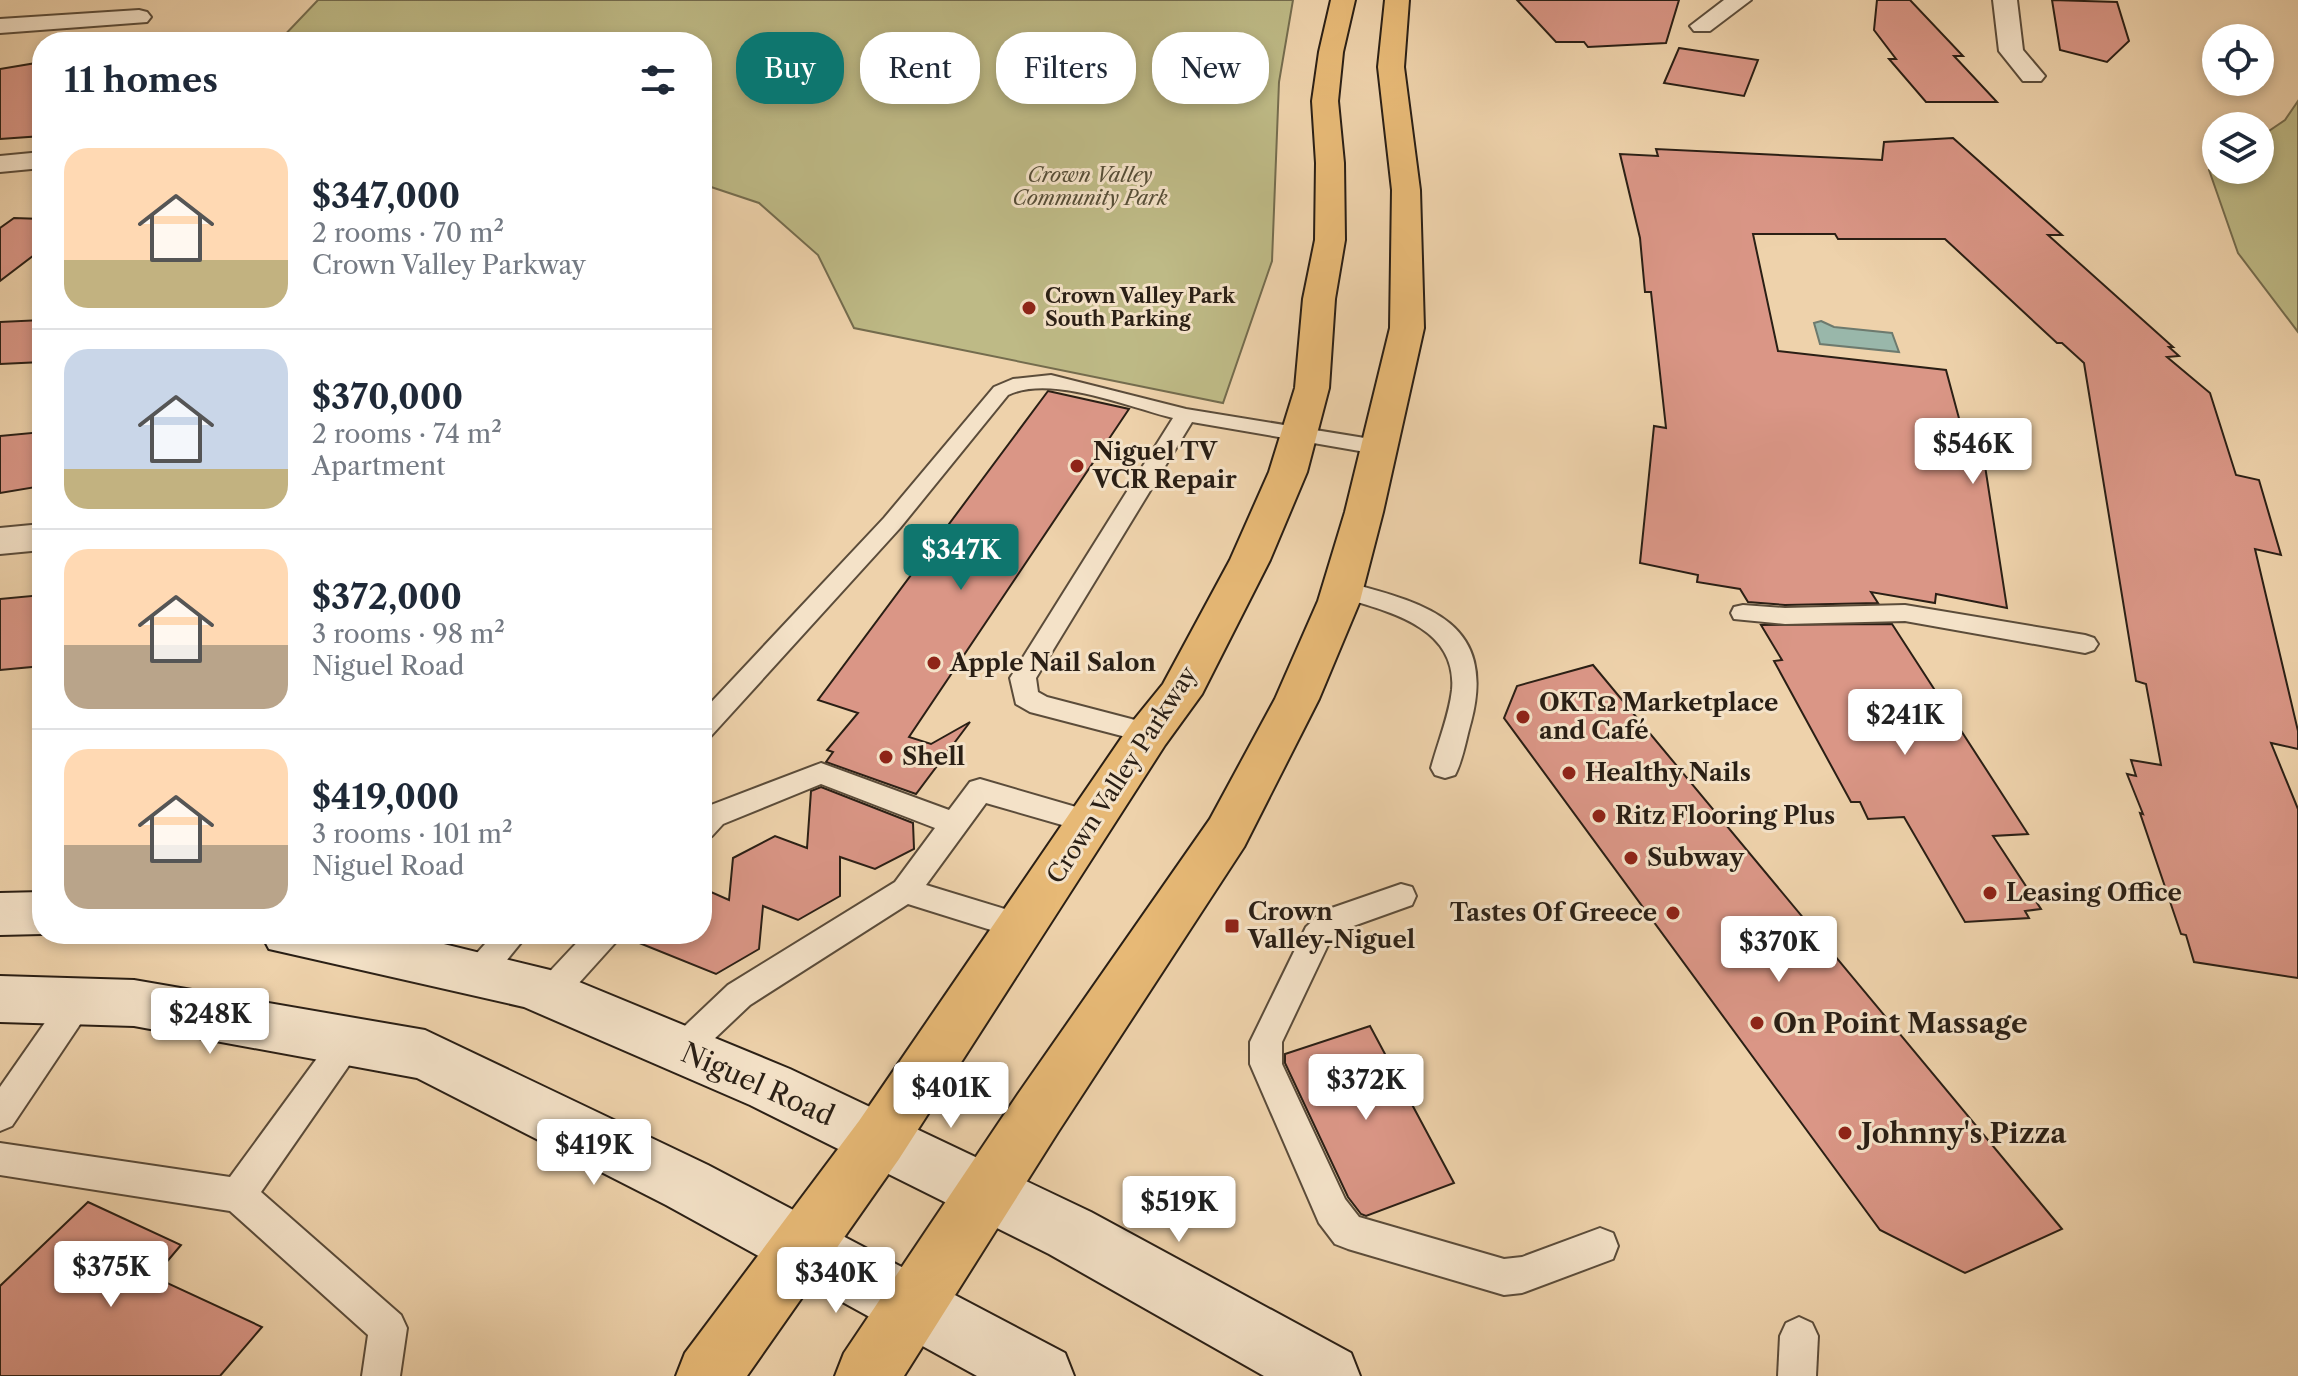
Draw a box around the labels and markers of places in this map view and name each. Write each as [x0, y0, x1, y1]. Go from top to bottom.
place label: Crown Valley Park South Parking [1045, 284, 1236, 331]
marker: Crown Valley Park South Parking [1020, 299, 1038, 317]
pin: $546K [1917, 418, 2029, 486]
place label: Niguel TV VCR Repair [1092, 437, 1237, 494]
marker: Niguel TV VCR Repair [1068, 457, 1086, 475]
pin: $347K [905, 524, 1017, 592]
place label: Apple Nail Salon [949, 648, 1157, 677]
marker: Apple Nail Salon [925, 654, 943, 672]
place label: OKTΩ Marketplace and Café [1539, 688, 1778, 745]
pin: $241K [1849, 689, 1961, 757]
marker: OKTΩ Marketplace and Café [1514, 708, 1532, 726]
place label: Shell [902, 742, 965, 771]
marker: Shell [877, 748, 895, 766]
place label: Healthy Nails [1585, 758, 1751, 787]
marker: Healthy Nails [1560, 764, 1578, 782]
place label: Ritz Flooring Plus [1615, 801, 1835, 830]
marker: Ritz Flooring Plus [1590, 807, 1608, 825]
place label: Subway [1647, 843, 1745, 872]
marker: Subway [1622, 849, 1640, 867]
place label: Leasing Office [2006, 878, 2182, 907]
marker: Leasing Office [1981, 884, 1999, 902]
place label: Crown Valley-Niguel [1247, 897, 1415, 954]
place label: Tastes Of Greece [1450, 898, 1657, 927]
marker: Tastes Of Greece [1664, 904, 1682, 922]
pin: $370K [1723, 916, 1835, 984]
marker: Crown Valley-Niguel [1223, 917, 1241, 935]
pin: $248K [154, 988, 266, 1056]
place label: On Point Massage [1773, 1006, 2028, 1040]
marker: On Point Massage [1748, 1014, 1766, 1032]
pin: $372K [1310, 1054, 1422, 1122]
pin: $401K [895, 1062, 1007, 1130]
place label: Johnny's Pizza [1856, 1116, 2067, 1150]
pin: $419K [538, 1119, 650, 1187]
marker: Johnny's Pizza [1836, 1124, 1854, 1142]
pin: $519K [1123, 1176, 1235, 1244]
pin: $375K [55, 1241, 167, 1309]
pin: $340K [780, 1247, 892, 1315]

